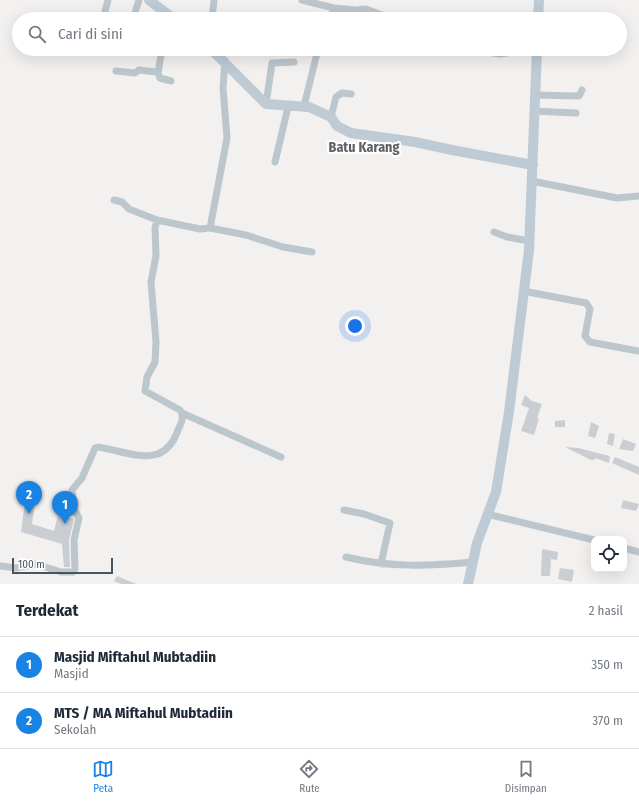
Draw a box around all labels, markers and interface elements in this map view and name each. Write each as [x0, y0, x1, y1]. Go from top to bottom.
search box [12, 12, 627, 56]
icon: search [26, 23, 48, 45]
text: Cari di sini [58, 25, 123, 43]
district label: Batu Karang [329, 139, 399, 156]
your location [345, 316, 365, 336]
pin: 2 [16, 481, 42, 514]
pin: 1 [52, 491, 78, 524]
map controls [591, 536, 627, 572]
button: locate [591, 536, 627, 572]
scale bar [12, 556, 113, 575]
text: 100 m [18, 558, 45, 571]
text: Terdekat [16, 600, 78, 621]
text: 2 hasil [589, 603, 623, 618]
text: Masjid Miftahul Mubtadiin [54, 648, 216, 666]
text: 1 [26, 657, 32, 672]
text: 350 m [591, 657, 623, 672]
text: Masjid [54, 666, 89, 681]
text: MTS / MA Miftahul Mubtadiin [54, 704, 233, 722]
text: 2 [26, 713, 32, 728]
text: 370 m [592, 713, 623, 728]
text: Sekolah [54, 722, 96, 737]
tab: Peta [92, 758, 114, 795]
tab: Rute [298, 758, 320, 795]
tab: Disimpan [505, 758, 547, 795]

